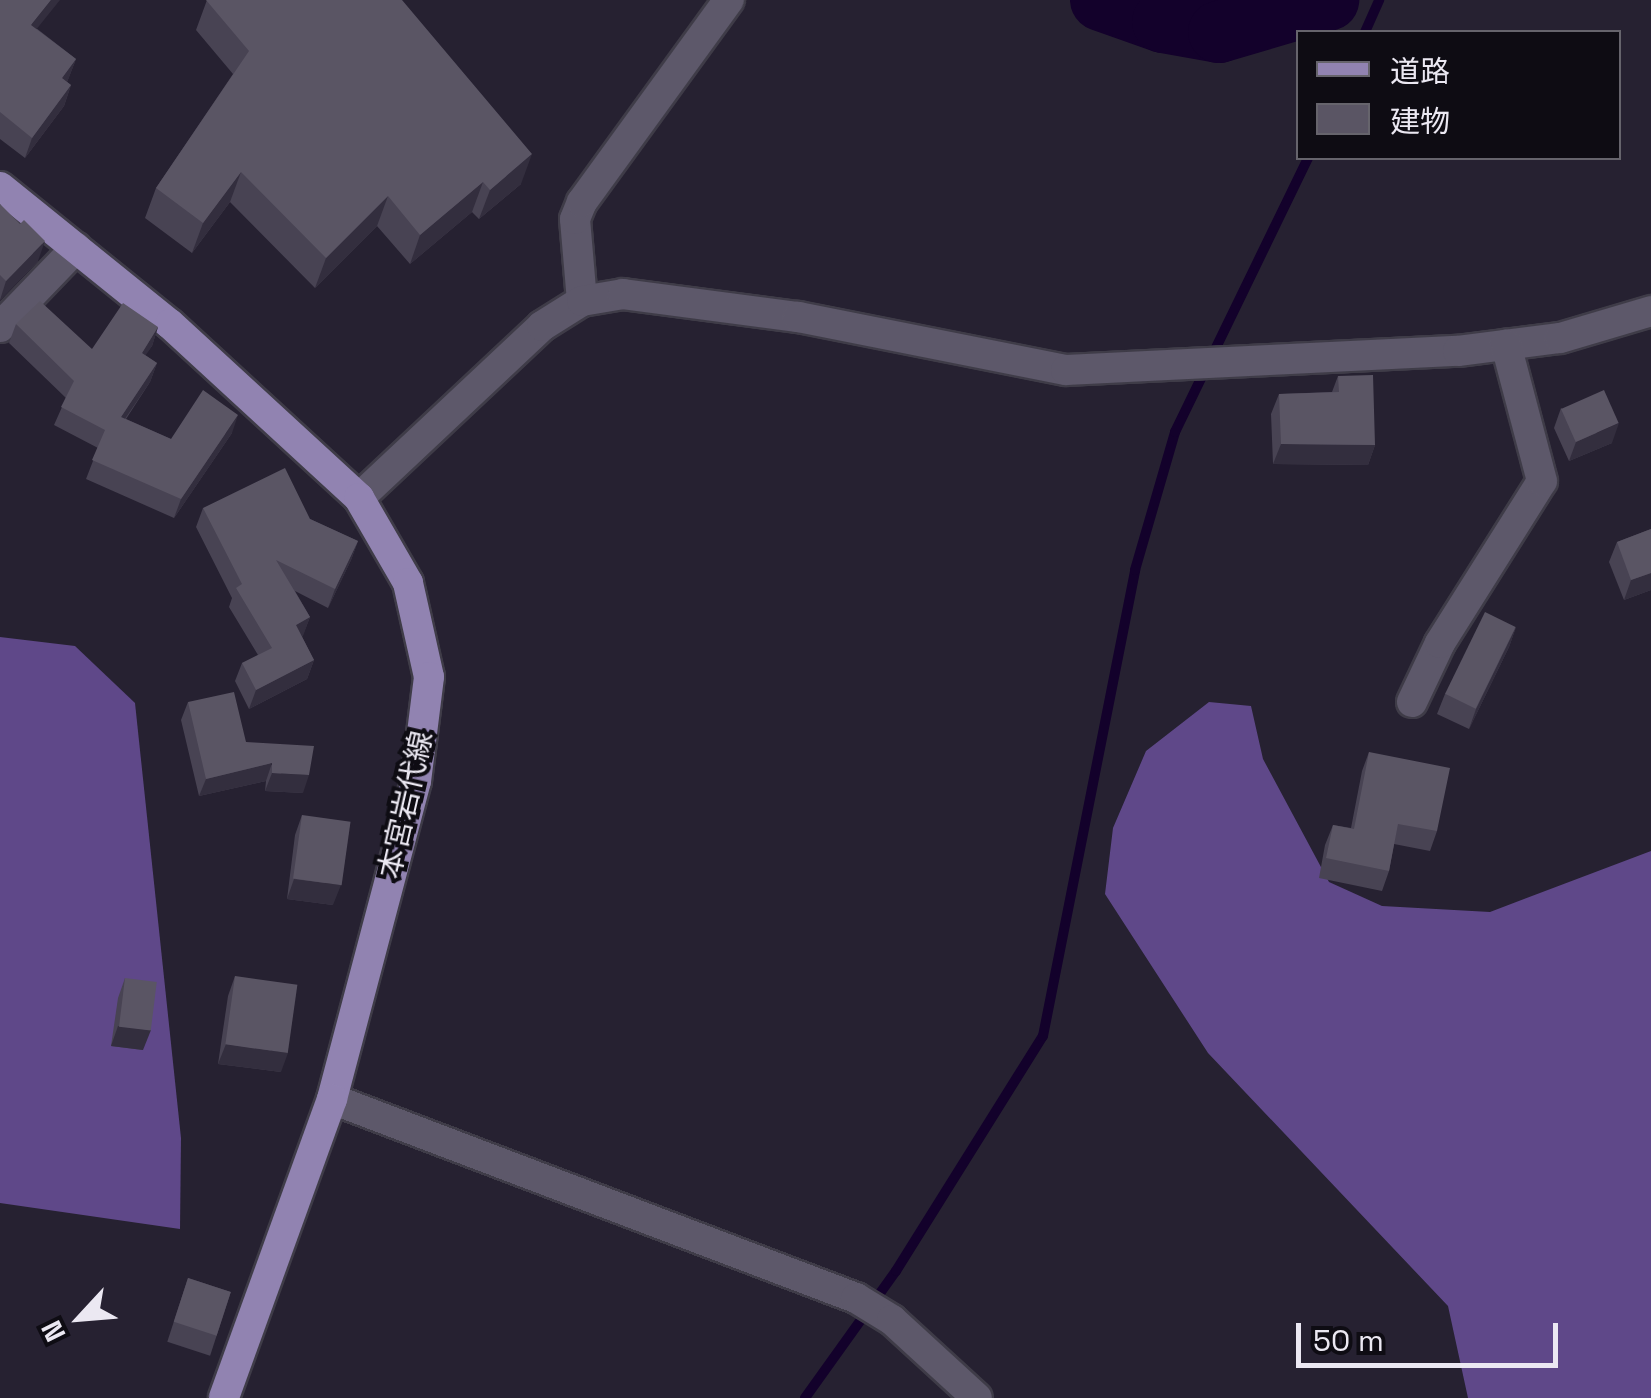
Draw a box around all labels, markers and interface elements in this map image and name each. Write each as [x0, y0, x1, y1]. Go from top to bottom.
legend [1296, 30, 1621, 160]
text: 道路 [1390, 52, 1450, 91]
text: 建物 [1390, 102, 1450, 141]
street label: 本宮岩代線 [372, 728, 440, 882]
north arrow [30, 1268, 130, 1368]
scale bar [1301, 1303, 1564, 1365]
text: N [33, 1315, 73, 1347]
text: 50 m [1313, 1321, 1384, 1360]

